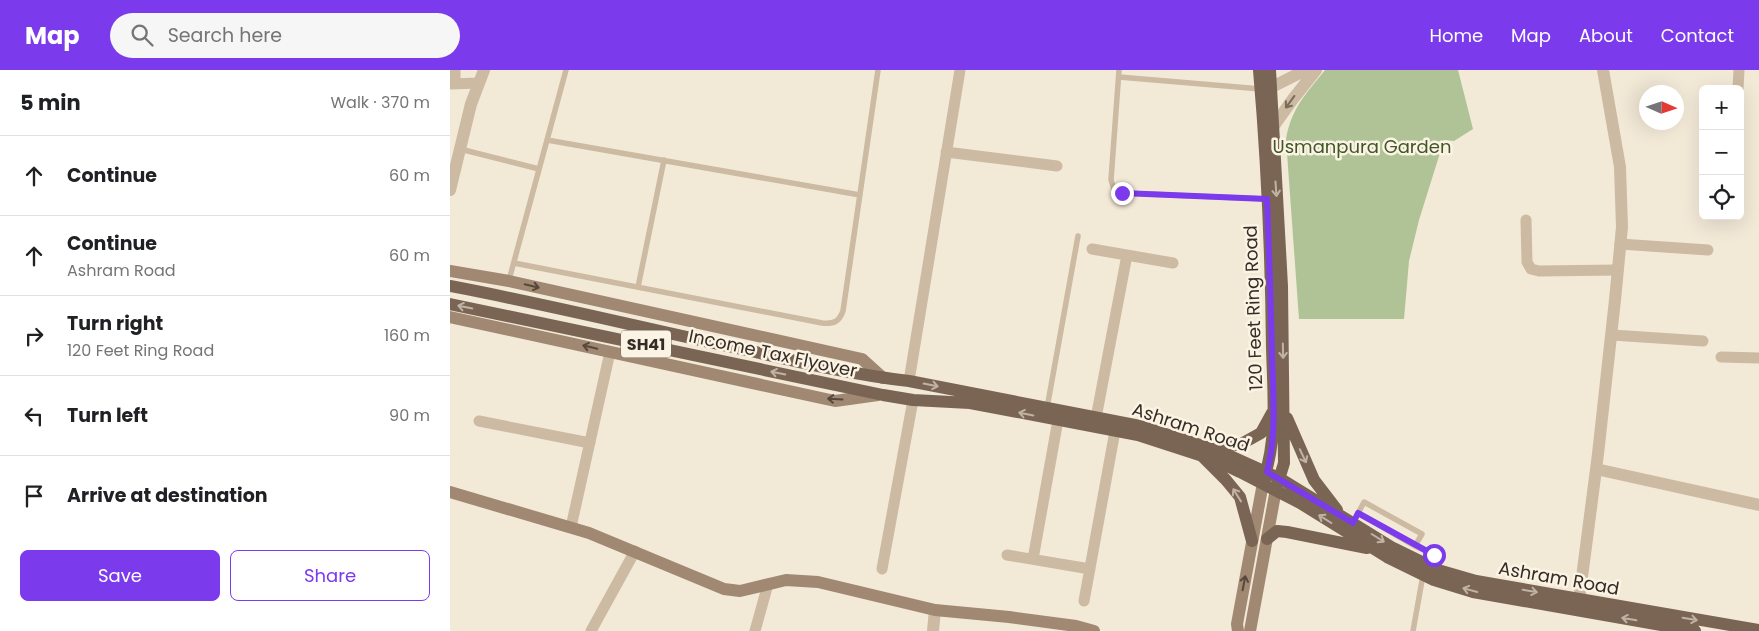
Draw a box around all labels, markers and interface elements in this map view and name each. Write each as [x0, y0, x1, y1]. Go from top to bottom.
search box [110, 13, 460, 58]
text: Map [25, 19, 80, 52]
icon: search [128, 21, 156, 49]
text: Search here [168, 22, 282, 49]
text: Home [1429, 23, 1483, 48]
text: Map [1511, 23, 1551, 48]
text: About [1579, 23, 1633, 48]
text: Contact [1661, 23, 1734, 48]
north arrow [1639, 85, 1684, 130]
map controls [1699, 85, 1744, 220]
button: + [1699, 85, 1744, 130]
text: 5 min [20, 88, 81, 117]
text: Walk · 370 m [330, 91, 430, 114]
one-way arrow [1285, 95, 1296, 108]
button: − [1699, 130, 1744, 175]
park label: Usmanpura Garden [1273, 134, 1451, 159]
icon: ahead [20, 162, 48, 190]
text: Continue [67, 162, 157, 189]
text: 60 m [389, 164, 430, 187]
button: locate [1699, 175, 1744, 220]
one-way arrow [1272, 180, 1281, 196]
route end [1111, 182, 1134, 205]
street label: 120 Feet Ring Road [1238, 225, 1268, 391]
text: Continue [67, 230, 157, 257]
icon: ahead [20, 242, 48, 270]
text: 60 m [389, 244, 430, 267]
text: Ashram Road [67, 259, 176, 282]
one-way arrow [524, 282, 540, 291]
one-way arrow [457, 301, 473, 311]
text: Turn right [67, 310, 163, 337]
icon: right [20, 322, 48, 350]
street label: Income Tax Flyover [687, 323, 860, 383]
text: 160 m [384, 324, 430, 347]
road number: SH41 [621, 330, 671, 358]
text: 120 Feet Ring Road [67, 339, 214, 362]
one-way arrow [583, 342, 599, 351]
one-way arrow [1278, 342, 1288, 359]
one-way arrow [770, 367, 786, 377]
one-way arrow [922, 381, 938, 390]
one-way arrow [827, 395, 843, 404]
street label: Ashram Road [1129, 396, 1253, 458]
icon: left [20, 402, 48, 430]
text: Turn left [67, 402, 148, 429]
text: 90 m [389, 404, 430, 427]
one-way arrow [1018, 409, 1034, 418]
one-way arrow [1299, 448, 1308, 463]
icon: arrive [20, 482, 48, 510]
text: Arrive at destination [67, 482, 268, 509]
one-way arrow [1231, 489, 1241, 503]
one-way arrow [1318, 513, 1332, 524]
one-way arrow [1370, 534, 1384, 544]
route start [1423, 544, 1446, 567]
button: Save [20, 550, 220, 601]
button: Share [230, 550, 430, 601]
street label: Ashram Road [1497, 555, 1621, 601]
one-way arrow [1240, 575, 1250, 591]
one-way arrow [1462, 585, 1478, 595]
one-way arrow [1522, 586, 1538, 596]
one-way arrow [1622, 614, 1638, 624]
one-way arrow [1682, 614, 1698, 624]

